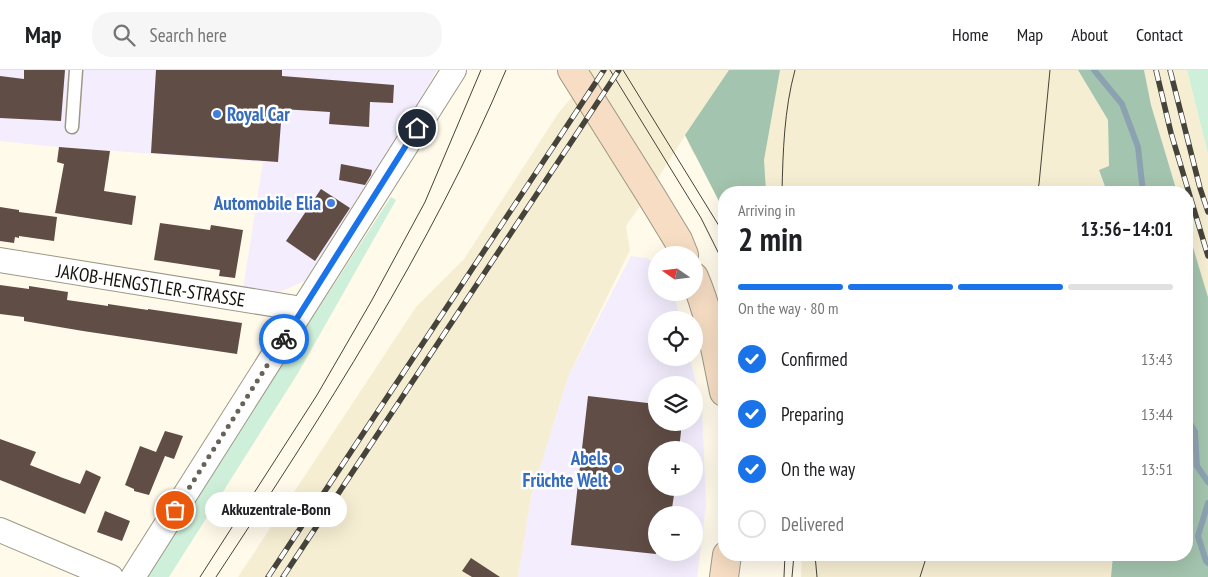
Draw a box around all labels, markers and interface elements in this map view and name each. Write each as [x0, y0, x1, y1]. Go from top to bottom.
search box [92, 12, 442, 57]
text: Map [25, 19, 62, 50]
icon: search [110, 21, 138, 49]
text: Search here [150, 23, 227, 47]
text: Home [952, 23, 989, 46]
text: Map [1017, 23, 1043, 46]
text: About [1071, 23, 1108, 46]
text: Contact [1136, 23, 1183, 46]
place label: Royal Car [227, 102, 290, 126]
pin [396, 107, 438, 149]
marker: Royal Car [211, 108, 223, 120]
icon: home [403, 114, 431, 142]
place label: Automobile Elia [213, 191, 321, 215]
marker: Automobile Elia [325, 197, 337, 209]
text: Arriving in [738, 200, 795, 220]
text: 13:56–14:01 [1080, 217, 1173, 241]
text: 2 min [738, 218, 803, 260]
north arrow [648, 246, 702, 301]
map controls [648, 246, 703, 561]
street label: JAKOB-HENGSTLER-STRASSE [54, 258, 247, 312]
text: On the way · 80 m [738, 298, 838, 318]
button: locate [648, 311, 703, 366]
courier [259, 314, 309, 364]
icon: bike [270, 325, 298, 353]
icon: check [738, 345, 766, 373]
text: Confirmed [781, 347, 848, 371]
text: 13:43 [1141, 349, 1173, 369]
button: layers [648, 376, 703, 431]
icon: check [738, 400, 766, 428]
text: Preparing [781, 402, 844, 426]
text: 13:44 [1141, 404, 1173, 424]
button: + [648, 441, 703, 496]
place label: Abels Früchte Welt [523, 446, 608, 492]
icon: check [738, 455, 766, 483]
text: On the way [781, 457, 855, 481]
text: 13:51 [1141, 459, 1173, 479]
marker: Abels Früchte Welt [612, 463, 624, 475]
pin [154, 489, 196, 531]
callout: Akkuzentrale-Bonn [205, 492, 348, 528]
icon: bag [161, 496, 189, 524]
text: Akkuzentrale-Bonn [221, 499, 331, 519]
button: − [648, 506, 703, 561]
text: Delivered [781, 512, 844, 536]

